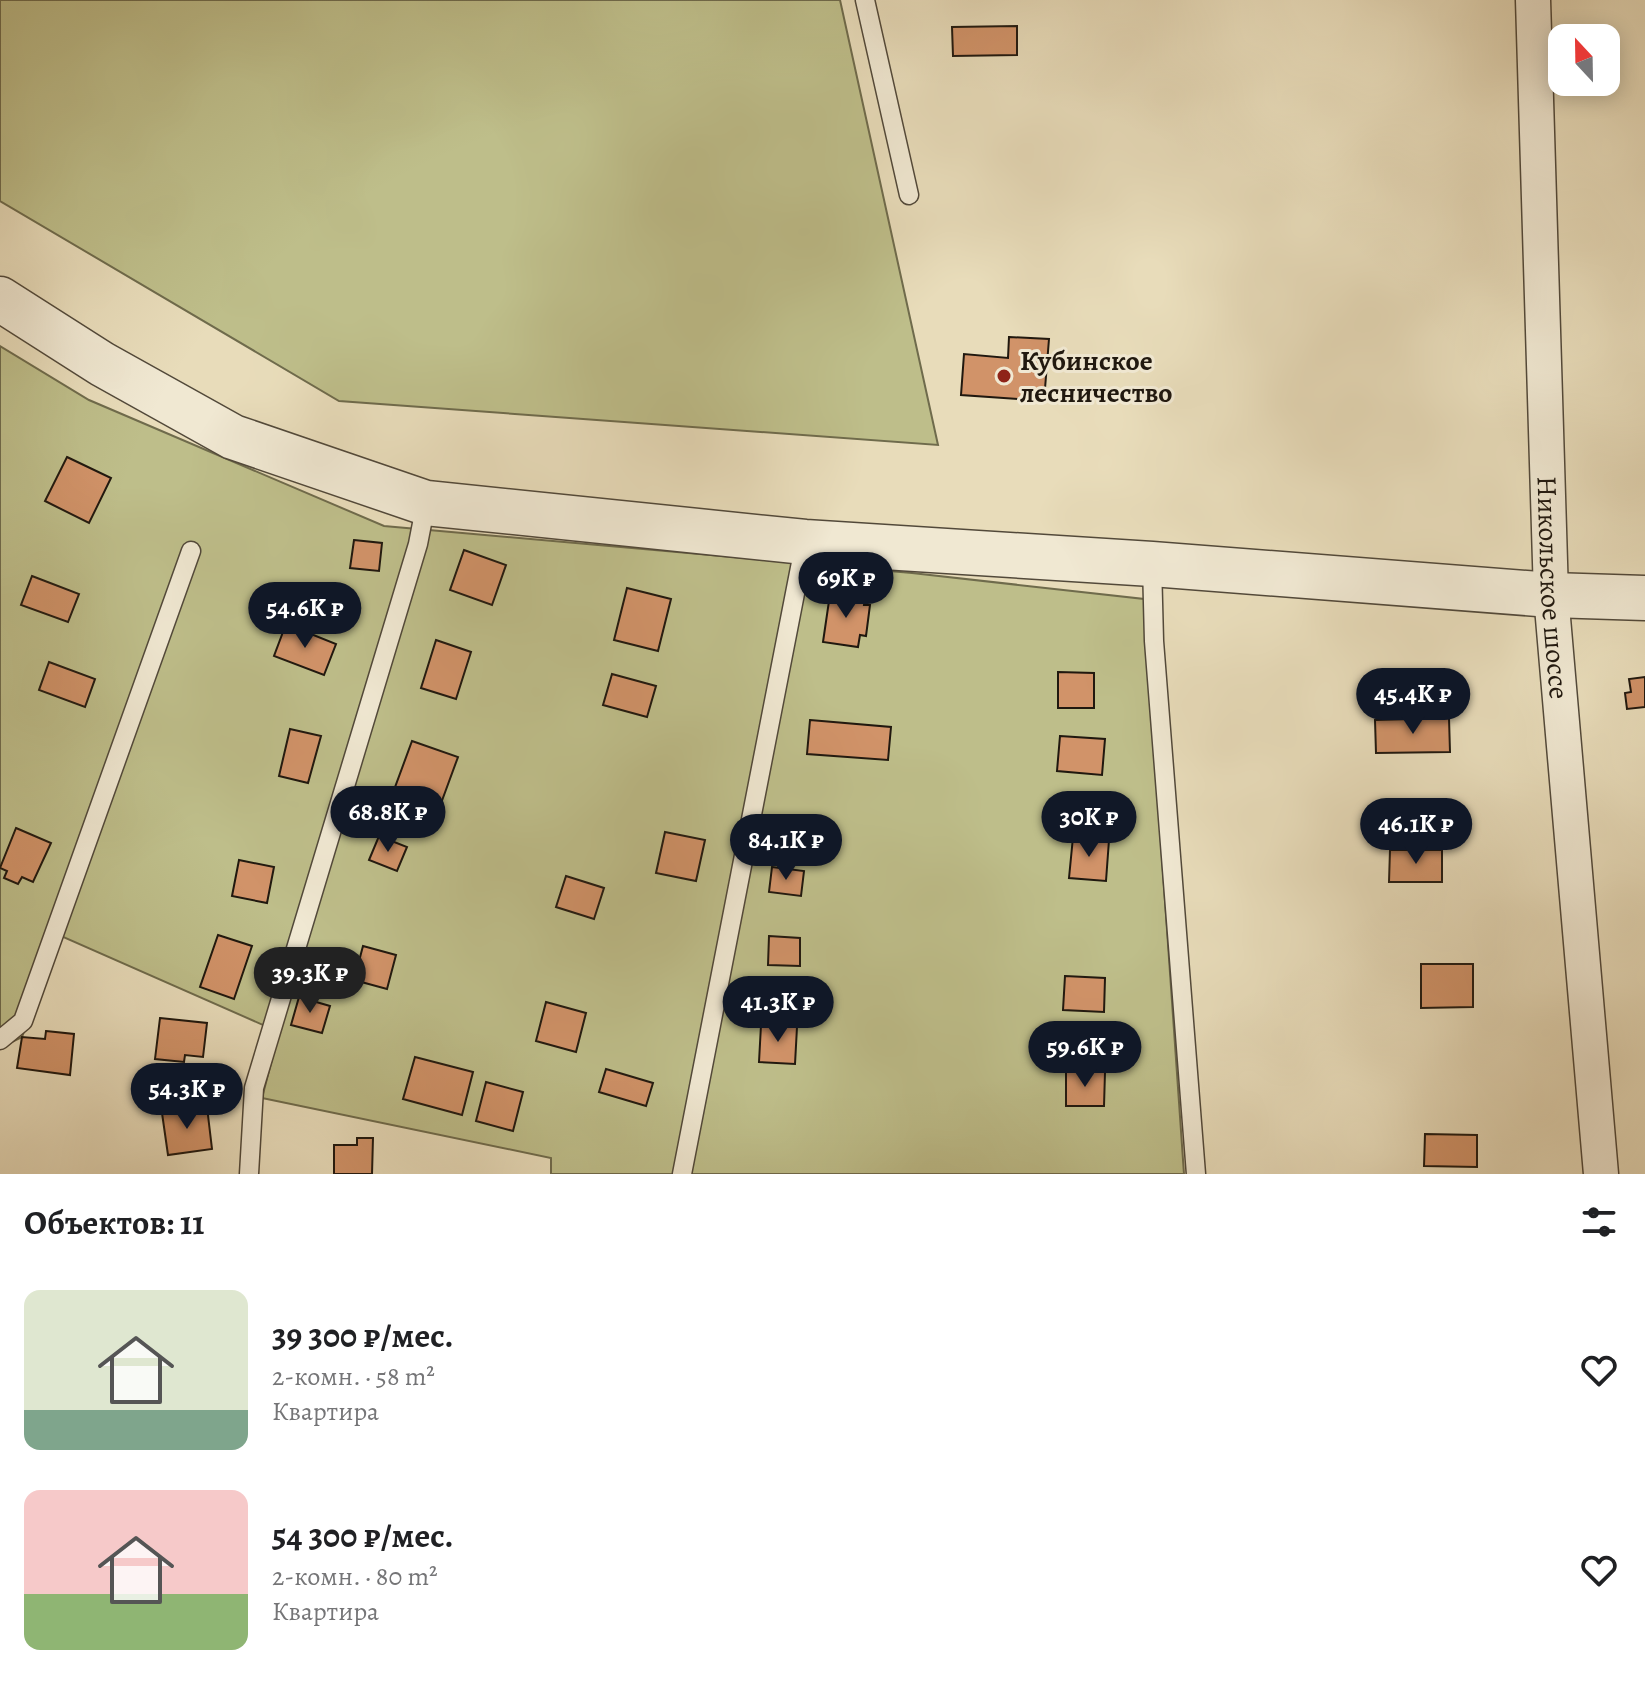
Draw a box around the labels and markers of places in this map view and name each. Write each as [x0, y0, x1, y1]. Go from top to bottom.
place label: Кубинское лесничество [1019, 342, 1172, 412]
marker: Кубинское лесничество [995, 367, 1013, 385]
pin: 69K ₽ [790, 552, 902, 620]
pin: 54.6K ₽ [231, 582, 379, 650]
pin: 45.4K ₽ [1339, 668, 1487, 736]
pin: 68.8K ₽ [314, 786, 462, 854]
pin: 30K ₽ [1033, 791, 1145, 859]
pin: 46.1K ₽ [1342, 798, 1490, 866]
pin: 84.1K ₽ [712, 814, 860, 882]
pin: 39.3K ₽ [236, 947, 384, 1015]
pin: 41.3K ₽ [704, 976, 852, 1044]
pin: 59.6K ₽ [1011, 1021, 1159, 1089]
pin: 54.3K ₽ [113, 1063, 261, 1131]

